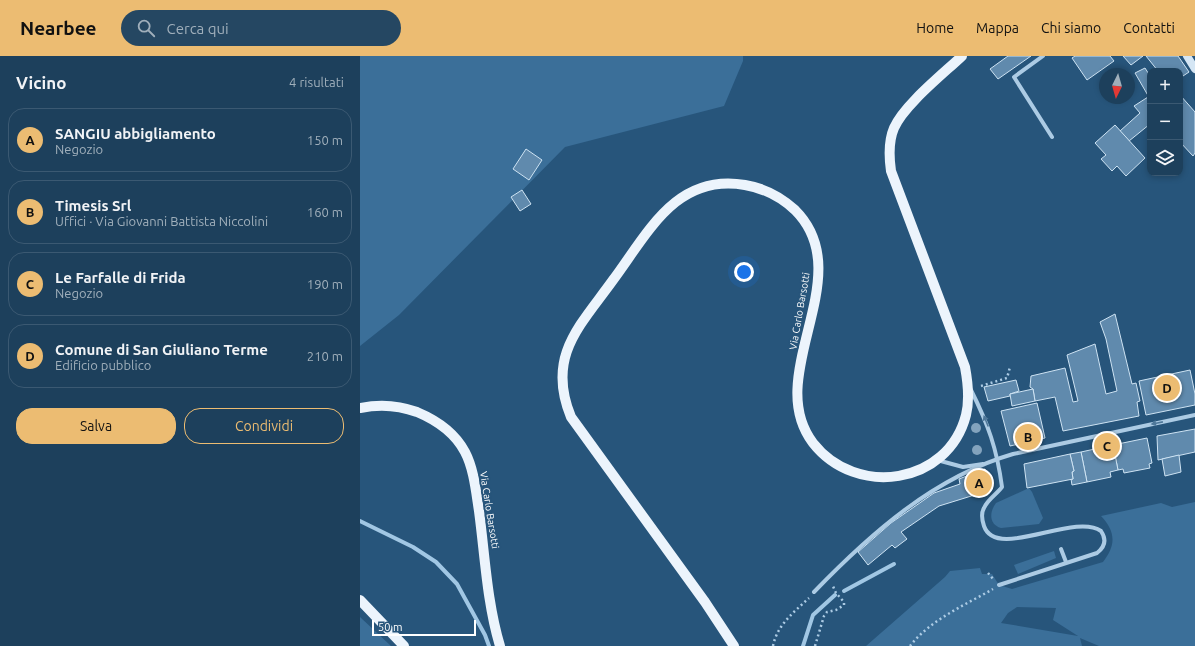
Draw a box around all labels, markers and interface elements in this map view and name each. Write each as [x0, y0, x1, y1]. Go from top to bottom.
search box [121, 10, 401, 46]
text: Nearbee [20, 17, 97, 39]
icon: search [135, 17, 157, 39]
text: Cerca qui [167, 20, 229, 37]
text: Home [916, 20, 954, 36]
text: Mappa [976, 20, 1019, 36]
text: Chi siamo [1041, 20, 1101, 36]
text: Contatti [1123, 20, 1175, 36]
north arrow [1099, 68, 1135, 104]
map controls [1147, 68, 1183, 176]
button: + [1147, 68, 1183, 104]
text: Vicino [16, 73, 66, 92]
text: 4 risultati [289, 75, 344, 89]
button: − [1147, 104, 1183, 140]
text: SANGIU abbigliamento [55, 125, 216, 142]
text: A [25, 133, 35, 147]
text: 150 m [307, 133, 343, 147]
button: layers [1147, 140, 1183, 176]
text: Negozio [55, 142, 103, 156]
text: Timesis Srl [55, 197, 131, 214]
text: B [26, 205, 34, 219]
text: 160 m [307, 205, 343, 219]
text: Uffici · Via Giovanni Battista Niccolini [55, 214, 268, 228]
your location [734, 262, 754, 282]
text: Le Farfalle di Frida [55, 269, 186, 286]
street label: Via Carlo Barsotti [787, 272, 812, 351]
text: C [26, 277, 34, 291]
text: 190 m [307, 277, 343, 291]
text: Negozio [55, 286, 103, 300]
text: Comune di San Giuliano Terme [55, 341, 268, 358]
text: D [25, 349, 35, 363]
text: 210 m [307, 349, 343, 363]
text: Edificio pubblico [55, 358, 151, 372]
pin: D [1154, 373, 1180, 403]
button: Salva [16, 408, 176, 444]
button: Condividi [184, 408, 344, 444]
one-way arrow [983, 416, 989, 427]
one-way arrow [1151, 420, 1163, 426]
pin: B [1015, 422, 1041, 452]
pin: C [1094, 431, 1120, 461]
pin: A [966, 468, 992, 498]
street label: Via Carlo Barsotti [478, 471, 501, 550]
scale bar [372, 618, 476, 637]
text: 50 m [378, 621, 402, 633]

